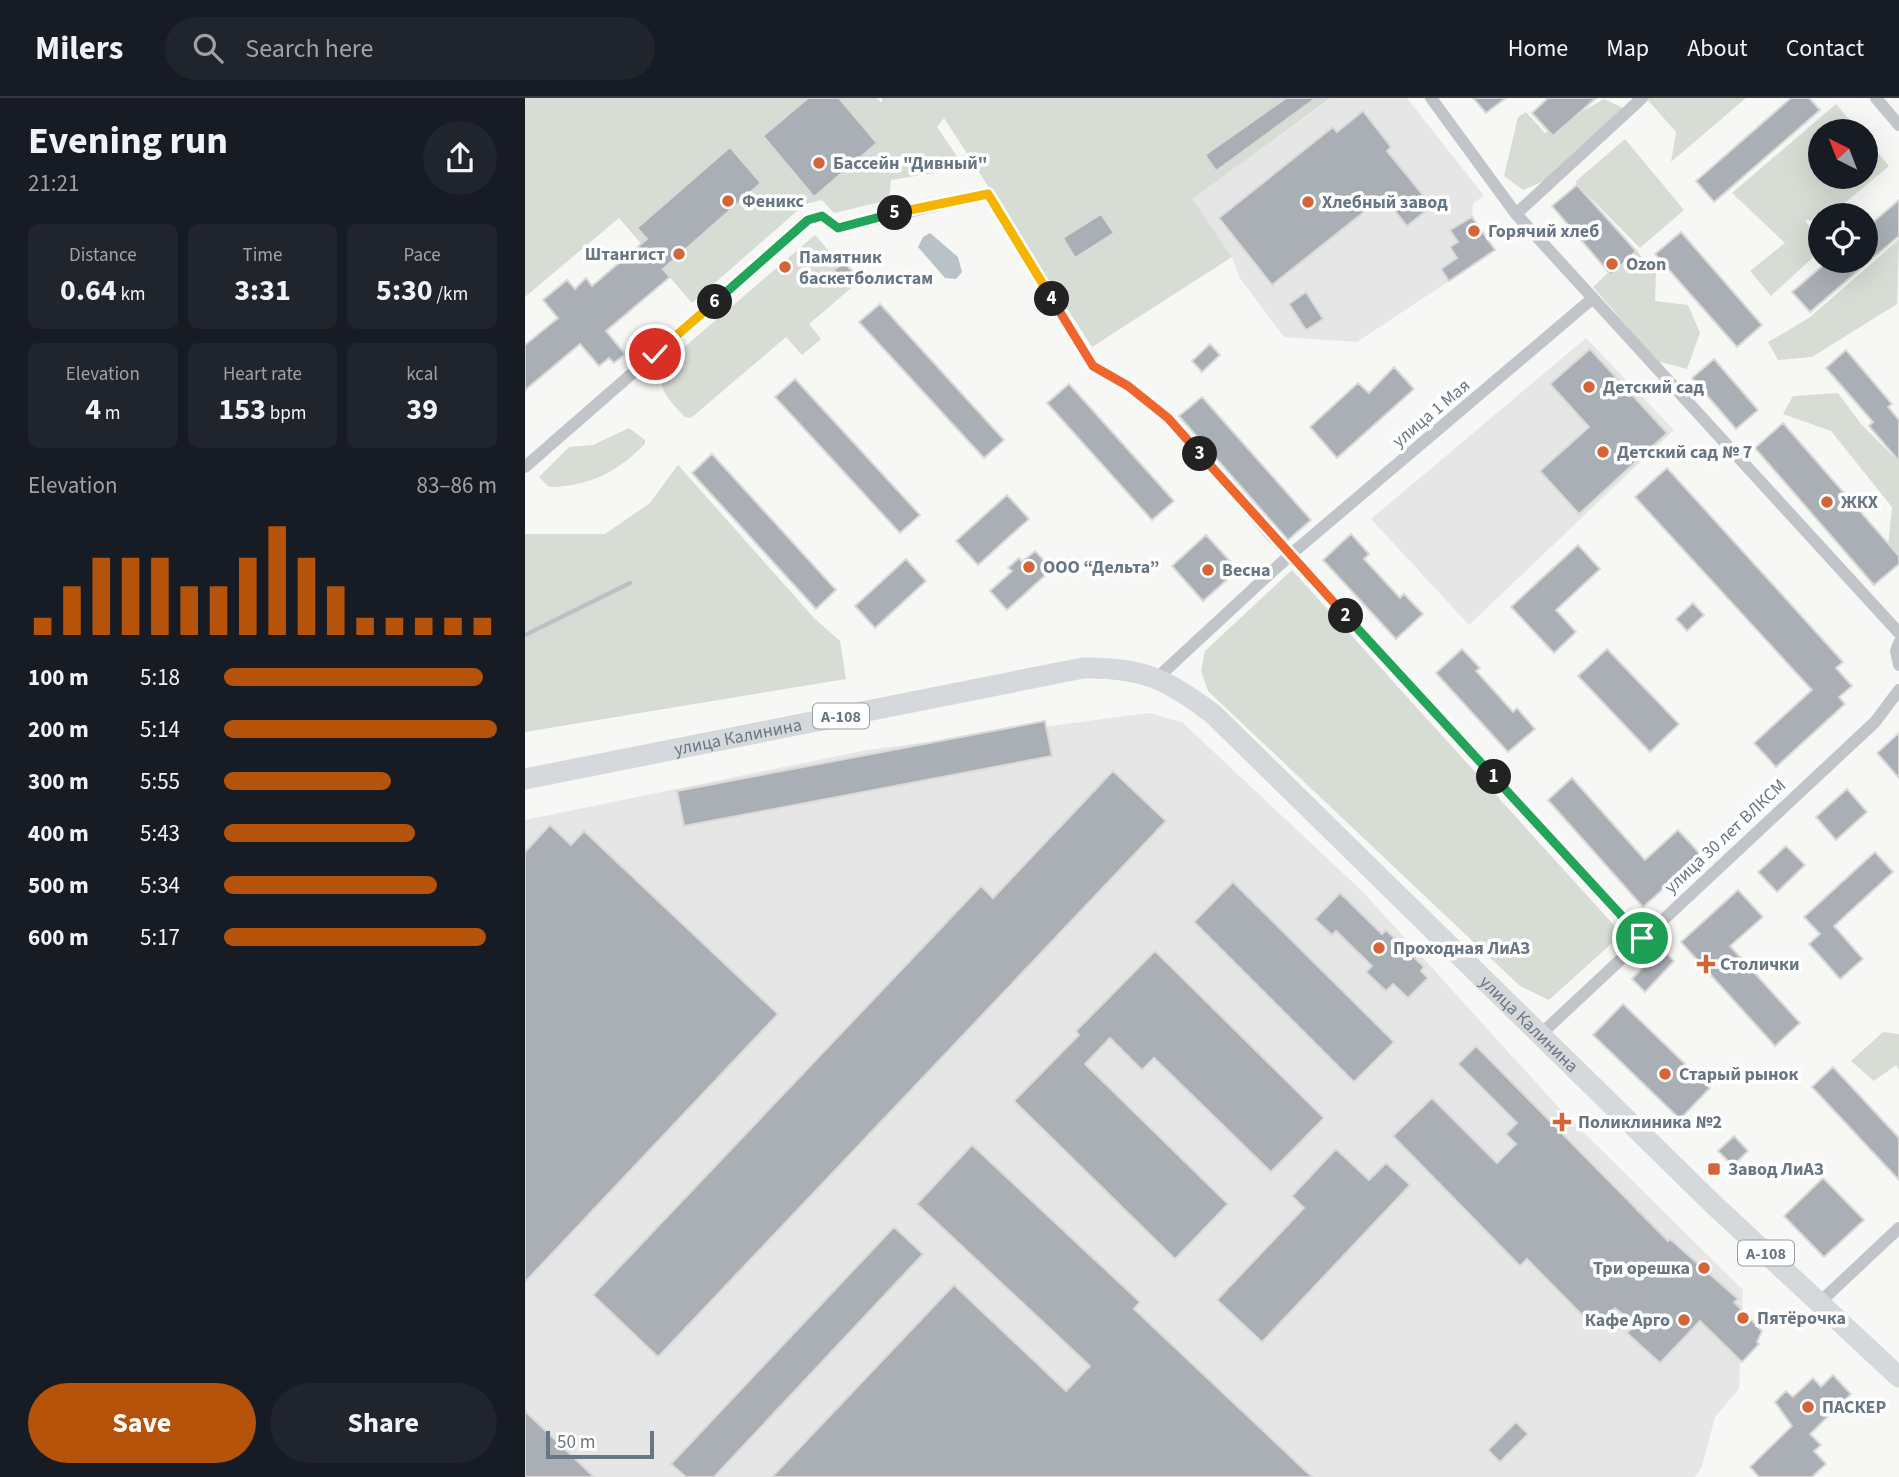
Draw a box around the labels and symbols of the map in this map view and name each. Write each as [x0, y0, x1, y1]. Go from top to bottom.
north arrow [1808, 119, 1878, 189]
place label: Бассейн "Дивный" [833, 151, 988, 176]
marker: Бассейн "Дивный" [811, 155, 827, 171]
place label: Феникс [742, 189, 804, 214]
place label: Хлебный завод [1322, 190, 1448, 215]
marker: Феникс [720, 193, 736, 209]
marker: Хлебный завод [1300, 194, 1316, 210]
pin: 5 [877, 195, 913, 230]
place label: Горячий хлеб [1488, 219, 1599, 244]
marker: Горячий хлеб [1466, 223, 1482, 239]
place label: Штангист [585, 242, 665, 267]
place label: Памятник баскетболистам [799, 245, 933, 291]
marker: Штангист [671, 246, 687, 262]
place label: Ozon [1626, 252, 1666, 277]
marker: Ozon [1604, 256, 1620, 272]
marker: Памятник баскетболистам [777, 259, 793, 275]
pin: 4 [1035, 282, 1069, 316]
pin: 6 [697, 284, 733, 320]
pin [625, 324, 685, 384]
street label: улица 1 Мая [1387, 373, 1476, 453]
place label: Детский сад [1603, 375, 1705, 400]
marker: Детский сад [1581, 379, 1597, 395]
pin: 3 [1183, 436, 1217, 472]
place label: Детский сад № 7 [1617, 440, 1752, 465]
marker: Детский сад № 7 [1595, 444, 1611, 460]
place label: ЖКХ [1841, 490, 1879, 515]
marker: ЖКХ [1819, 494, 1835, 510]
place label: ООО “Дельта” [1043, 555, 1159, 580]
place label: Весна [1222, 558, 1271, 583]
marker: ООО “Дельта” [1021, 559, 1037, 575]
marker: Весна [1200, 562, 1216, 578]
pin: 2 [1329, 598, 1363, 634]
road number: А-108 [813, 704, 869, 729]
street label: улица Калинина [672, 712, 804, 762]
pin: 1 [1476, 760, 1511, 794]
street label: улица 30 лет ВЛКСМ [1659, 773, 1792, 899]
pin [1612, 908, 1672, 968]
place label: Проходная ЛиАЗ [1393, 936, 1530, 961]
marker: Проходная ЛиАЗ [1371, 940, 1387, 956]
place label: Столички [1720, 952, 1799, 977]
marker: Столички [1698, 956, 1714, 972]
street label: улица Калинина [1474, 970, 1584, 1078]
place label: Старый рынок [1679, 1062, 1799, 1087]
marker: Старый рынок [1657, 1066, 1673, 1082]
place label: Поликлиника №2 [1578, 1110, 1722, 1135]
marker: Поликлиника №2 [1552, 1112, 1572, 1132]
place label: Завод ЛиАЗ [1728, 1157, 1824, 1182]
marker: Завод ЛиАЗ [1706, 1161, 1722, 1177]
road number: А-108 [1738, 1240, 1794, 1266]
place label: Три орешка [1593, 1256, 1690, 1281]
marker: Три орешка [1696, 1260, 1712, 1276]
place label: Пятёрочка [1757, 1306, 1846, 1331]
place label: Кафе Арго [1585, 1308, 1670, 1333]
marker: Пятёрочка [1735, 1310, 1751, 1326]
marker: Кафе Арго [1676, 1312, 1692, 1328]
place label: ПАСКЕР [1822, 1395, 1886, 1420]
marker: ПАСКЕР [1800, 1399, 1816, 1415]
scale bar [546, 1428, 655, 1460]

